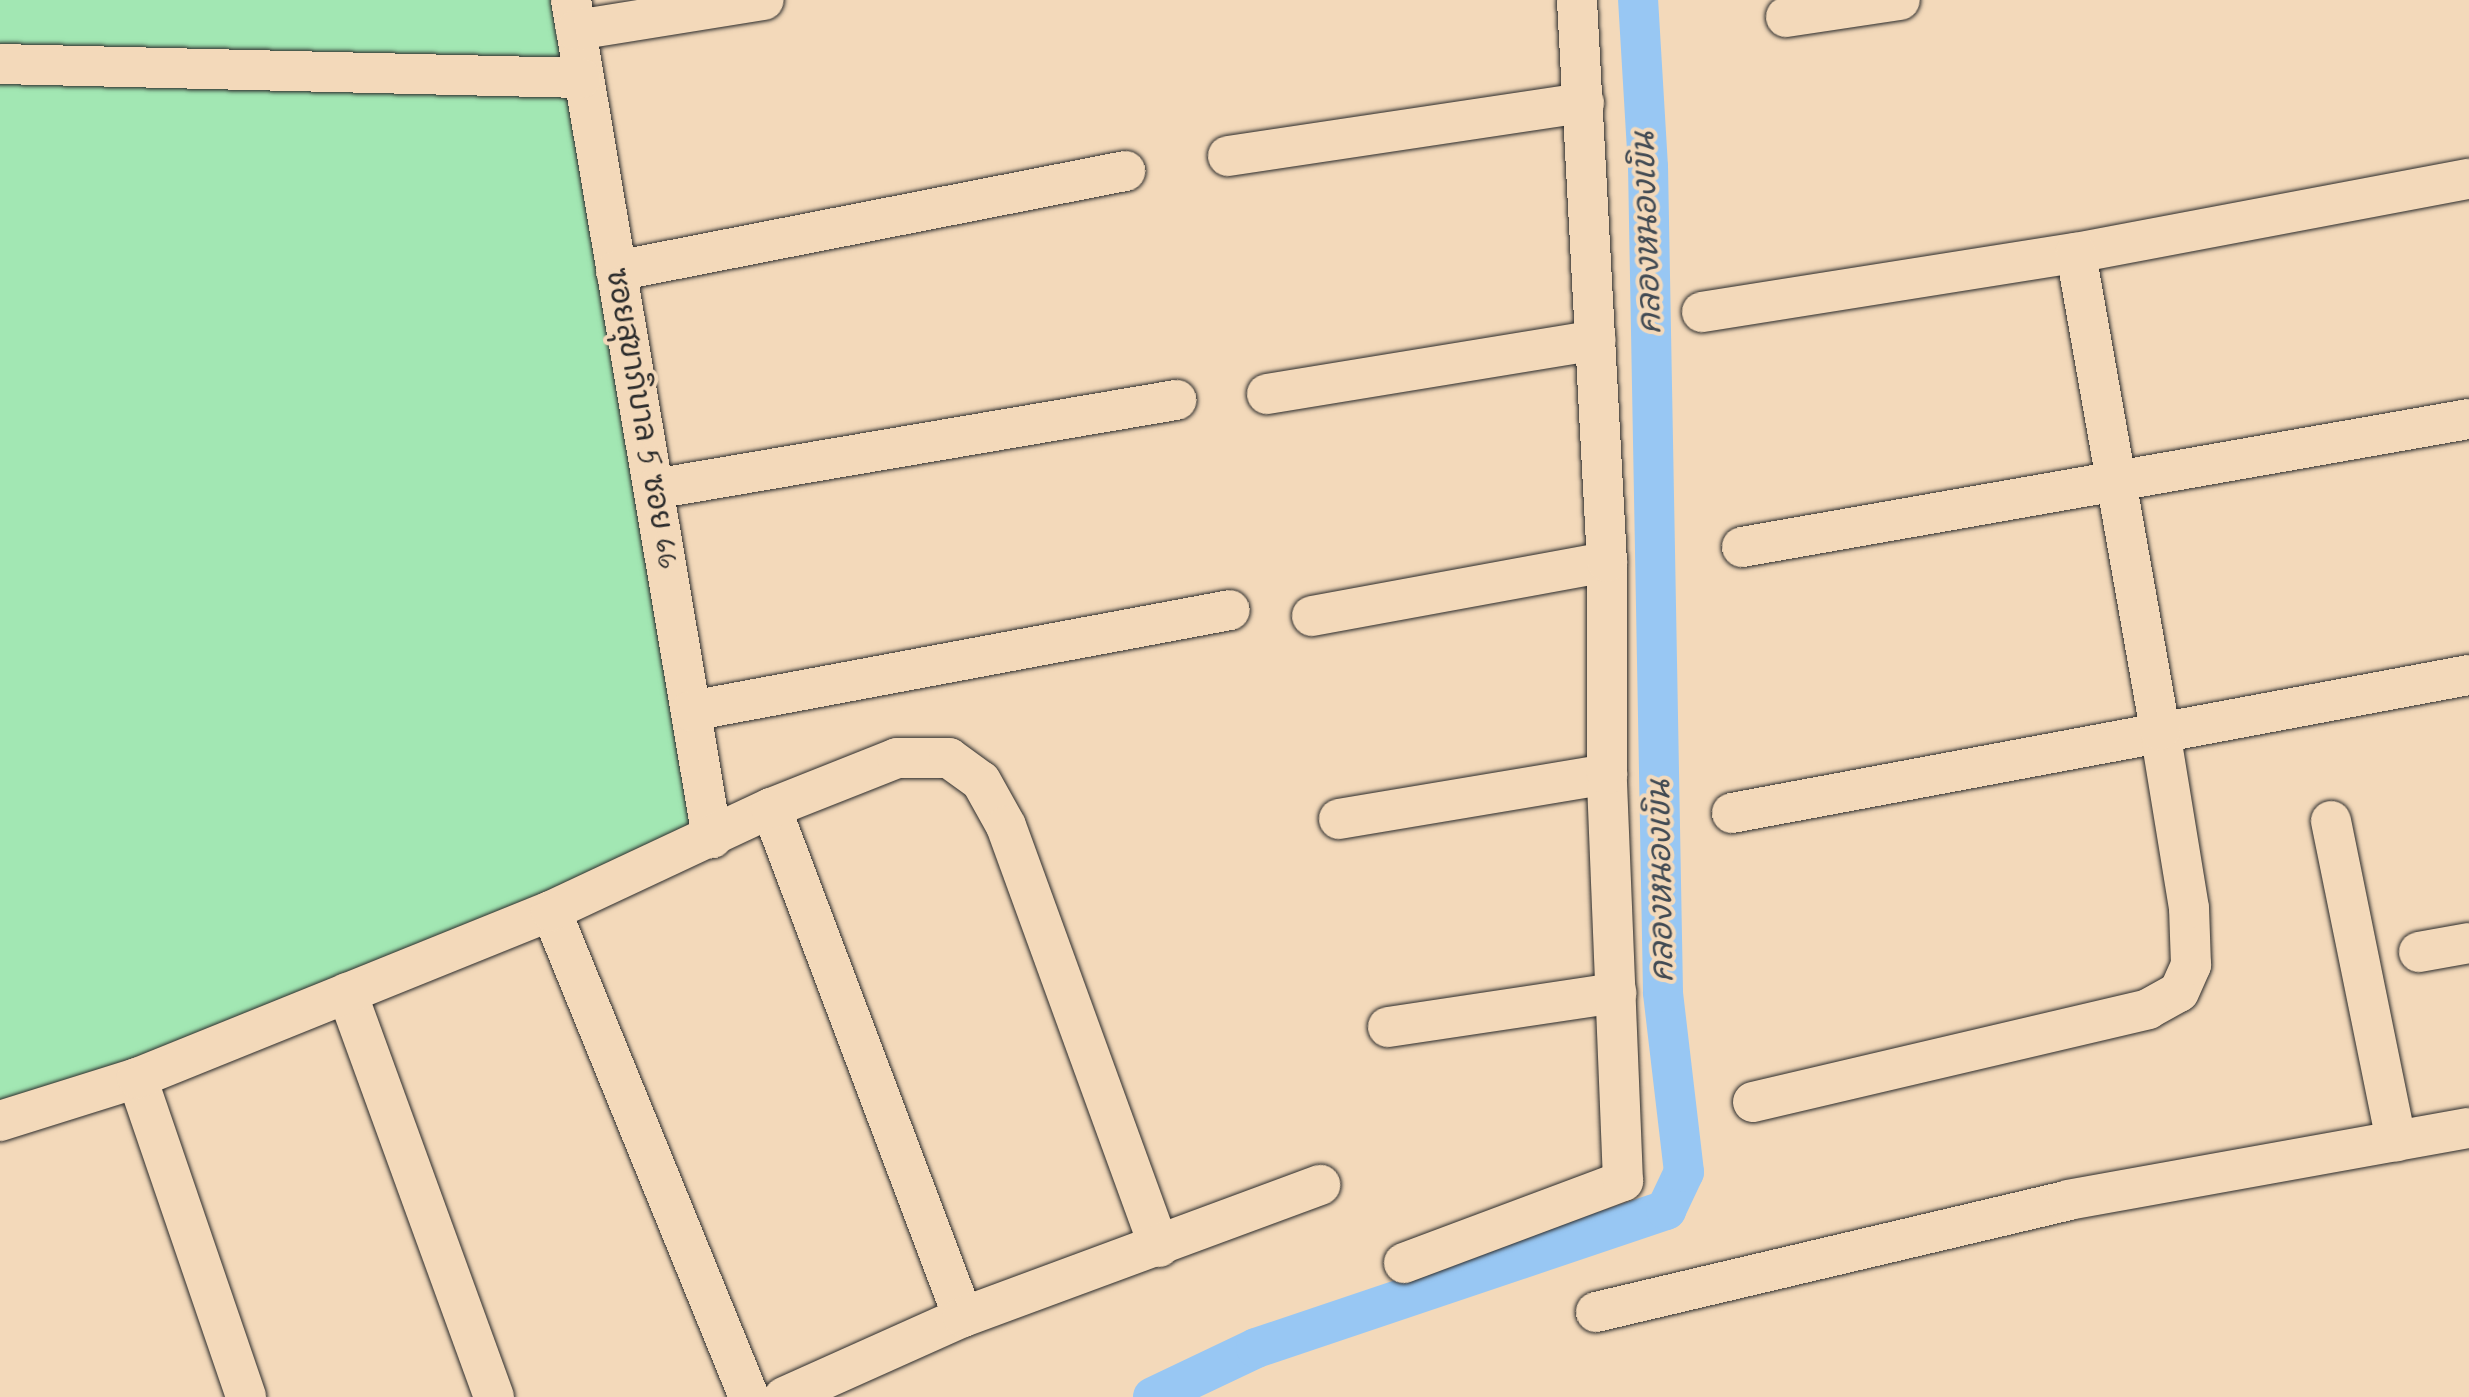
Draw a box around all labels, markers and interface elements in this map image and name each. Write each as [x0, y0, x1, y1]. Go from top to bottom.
water label: คลองหนองเขิน [1625, 131, 1671, 335]
street label: ซอยสุขาภิบาล 5 ซอย 66 [597, 265, 685, 573]
water label: คลองหนองเขิน [1641, 780, 1683, 982]

